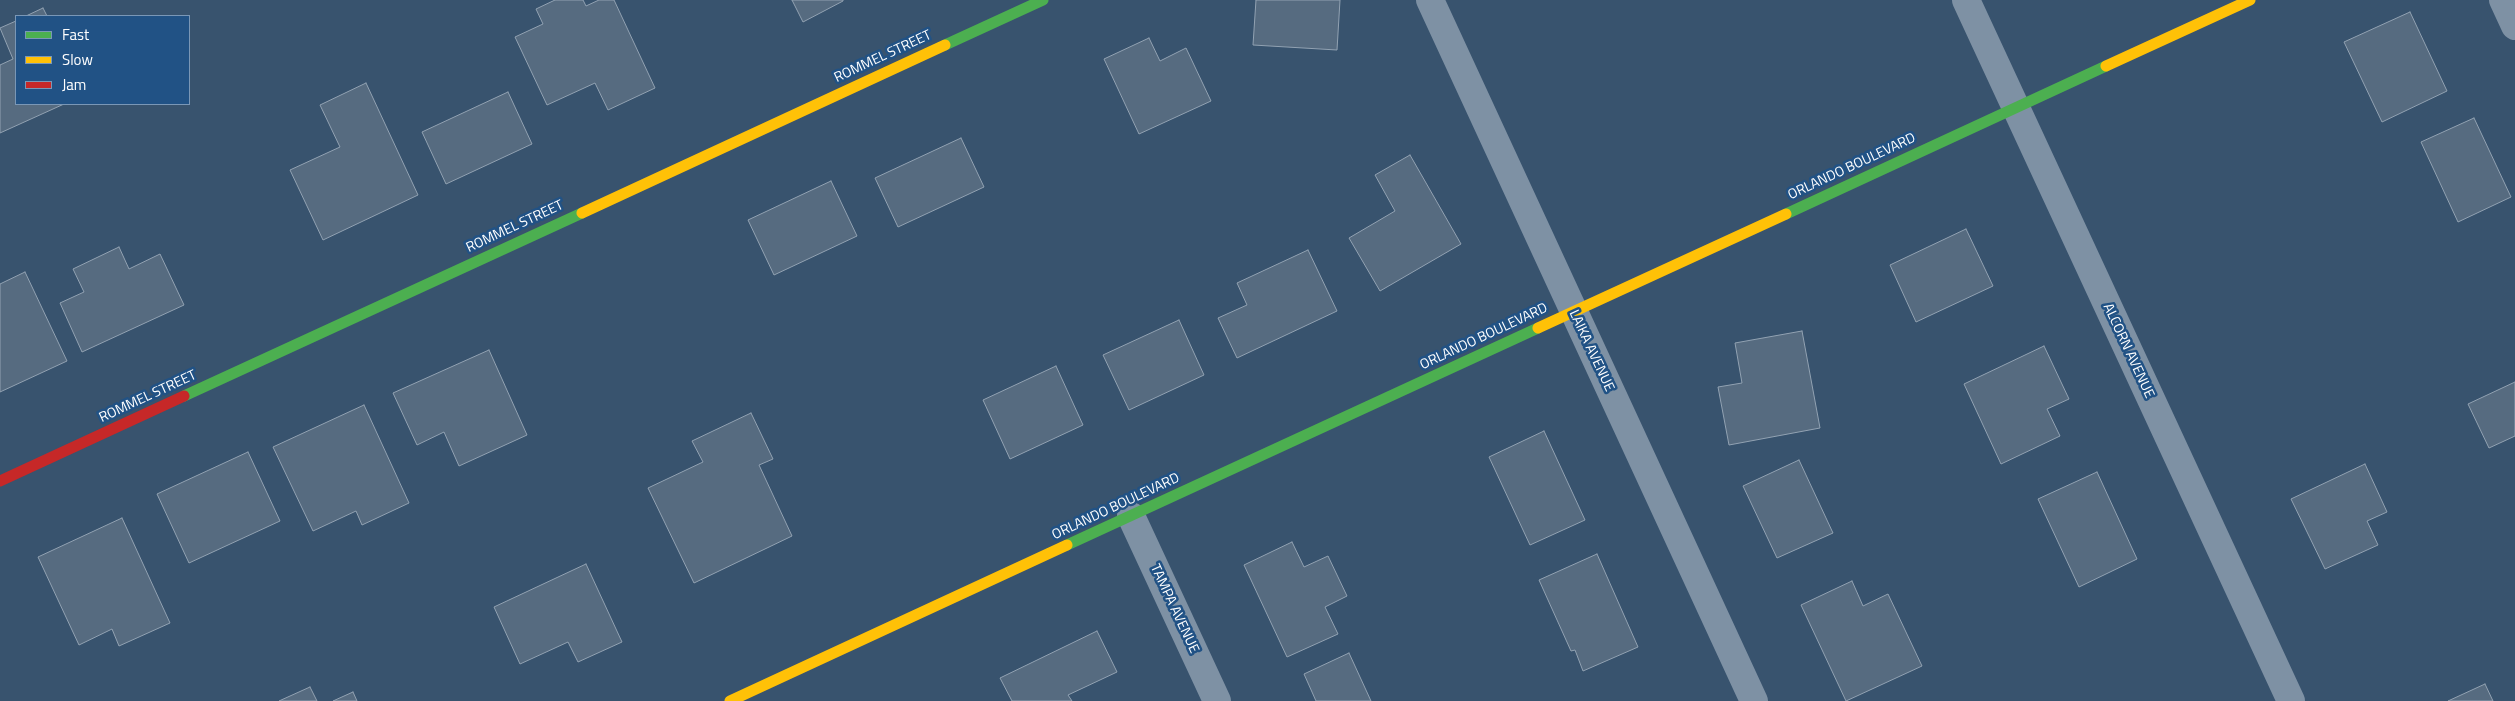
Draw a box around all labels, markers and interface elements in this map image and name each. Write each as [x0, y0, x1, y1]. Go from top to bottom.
legend [15, 15, 190, 105]
text: Fast [62, 23, 89, 46]
street label: ROMMEL STREET [832, 27, 934, 87]
text: Slow [62, 48, 93, 71]
text: Jam [62, 73, 86, 96]
street label: ORLANDO BOULEVARD [1786, 130, 1918, 204]
street label: ROMMEL STREET [464, 197, 566, 257]
street label: ORLANDO BOULEVARD [1418, 300, 1550, 374]
street label: ALCORN AVENUE [2099, 301, 2157, 401]
street label: LAIKA AVENUE [1565, 308, 1617, 394]
street label: ROMMEL STREET [97, 367, 199, 427]
street label: ORLANDO BOULEVARD [1050, 470, 1182, 544]
street label: TAMPA AVENUE [1146, 562, 1202, 656]

